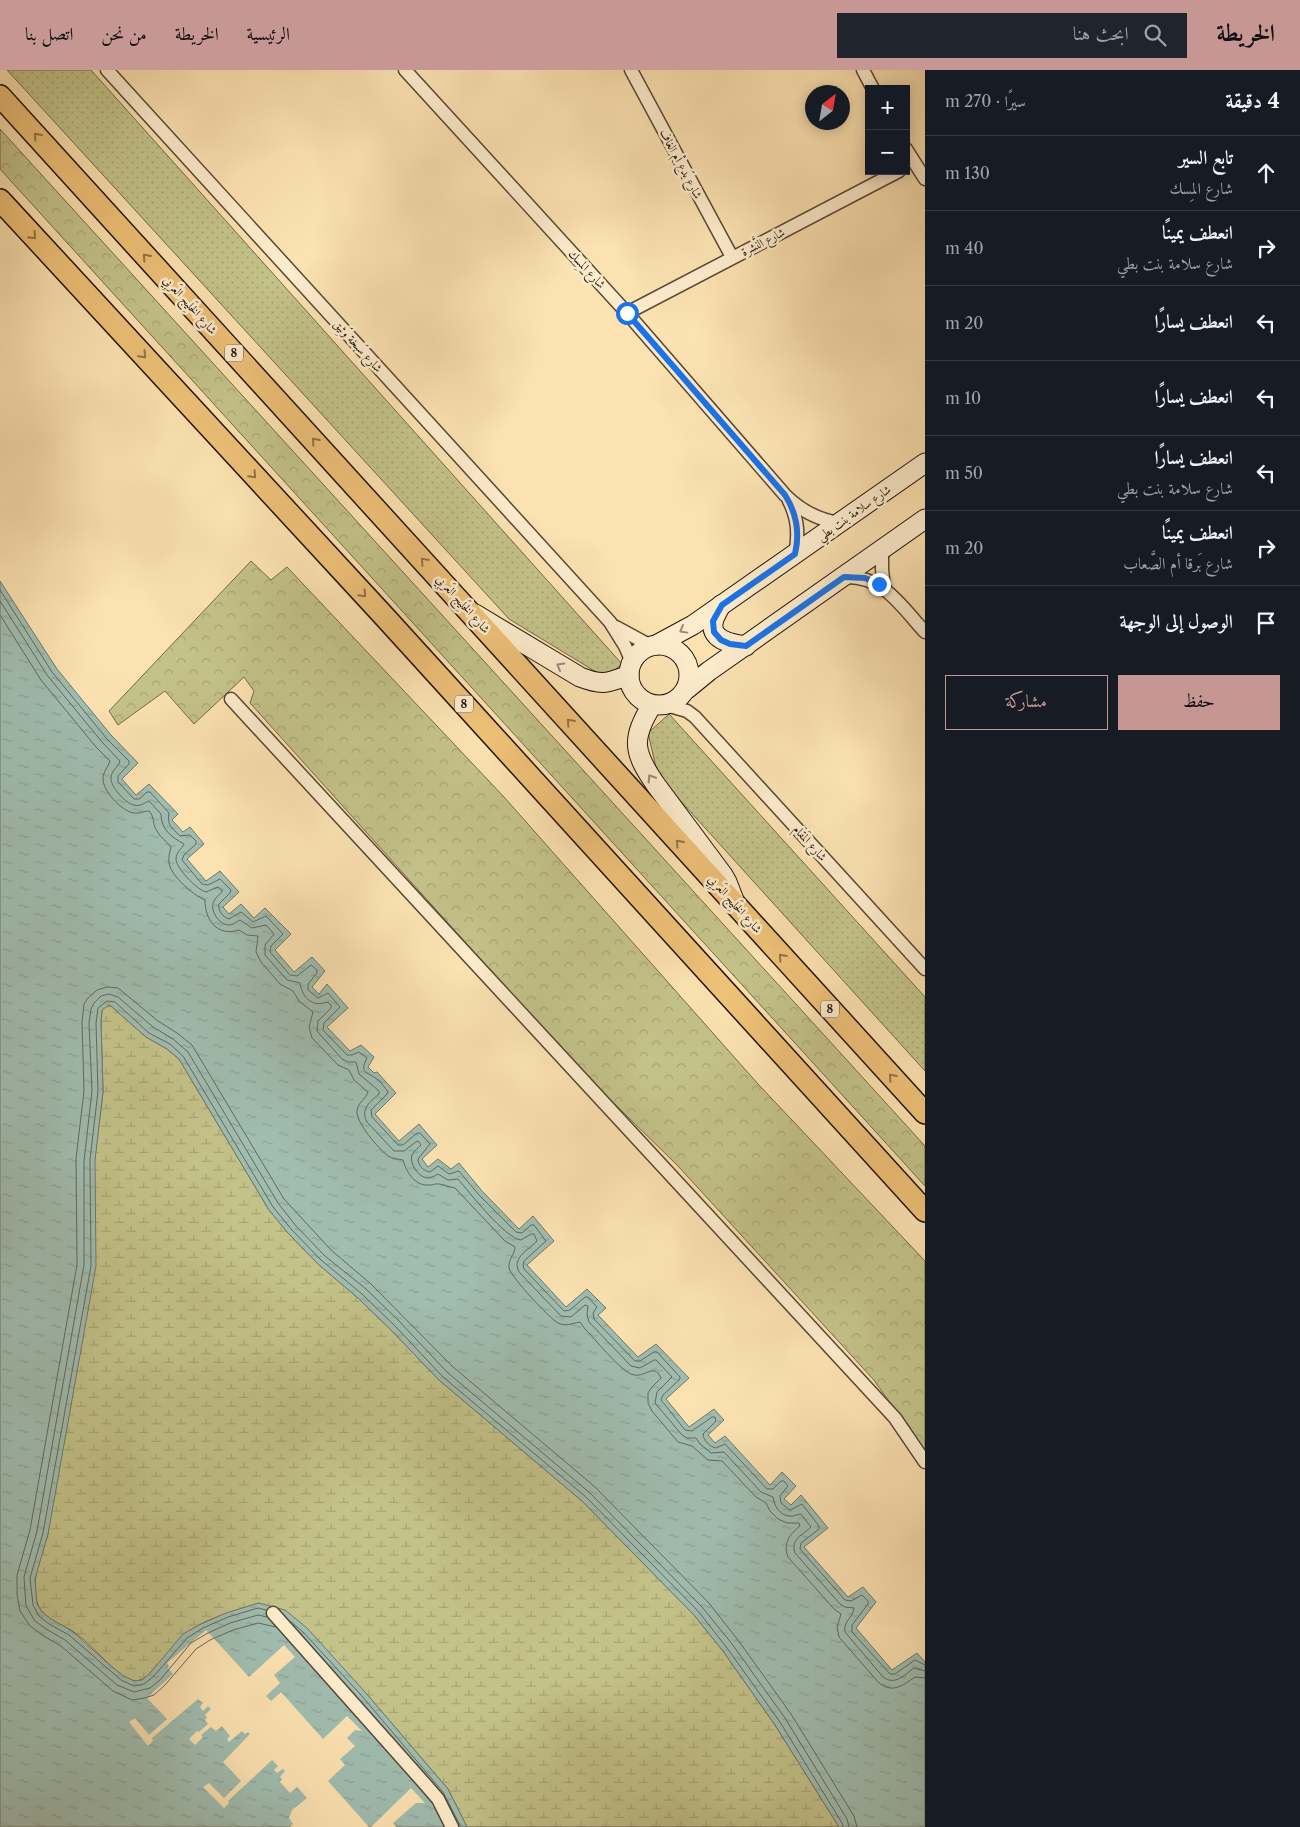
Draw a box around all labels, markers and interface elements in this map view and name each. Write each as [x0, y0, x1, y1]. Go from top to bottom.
search box [837, 13, 1187, 58]
text: الخريطة [1217, 18, 1275, 47]
icon: search [1141, 21, 1169, 49]
text: ابحث هنا [1073, 22, 1129, 45]
text: اتصل بنا [25, 23, 73, 45]
text: من نحن [101, 23, 147, 45]
text: الخريطة [175, 23, 219, 45]
text: الرئيسية [247, 23, 290, 45]
north arrow [805, 85, 850, 130]
map controls [865, 85, 910, 175]
button: + [865, 85, 910, 130]
text: 4 دقيقة [1226, 88, 1280, 113]
text: سيرًا · 270 m [945, 91, 1026, 111]
street label: شارع بَدع أم الغاف [653, 126, 707, 203]
button: − [865, 130, 910, 175]
one-way arrow [34, 133, 43, 142]
text: تابع السير [1179, 146, 1233, 169]
icon: ahead [1252, 159, 1280, 187]
text: 130 m [945, 163, 990, 183]
text: شارع المِسك [1170, 178, 1233, 198]
text: انعطف يمينًا [1162, 221, 1233, 244]
street label: شارع النَّشرة [737, 222, 789, 263]
one-way arrow [27, 230, 36, 239]
icon: right [1252, 234, 1280, 262]
text: 40 m [945, 238, 984, 258]
street label: شارع المِسك [563, 246, 609, 294]
one-way arrow [143, 253, 152, 262]
text: شارع سلامة بنت بطي [1117, 253, 1233, 273]
street label: شارع الخَلِيج العَربِي [157, 272, 221, 340]
route start [616, 302, 639, 325]
icon: left [1252, 309, 1280, 337]
text: انعطف يسارًا [1154, 310, 1233, 333]
text: 20 m [945, 313, 984, 333]
street label: شارع سَبخة وَثِيق [328, 316, 387, 378]
road number: 8 [225, 344, 243, 362]
one-way arrow [137, 350, 146, 359]
icon: left [1252, 384, 1280, 412]
text: انعطف يسارًا [1154, 385, 1233, 408]
text: 10 m [945, 388, 981, 408]
one-way arrow [312, 438, 321, 447]
text: انعطف يسارًا [1154, 446, 1233, 469]
icon: left [1252, 459, 1280, 487]
text: 50 m [945, 463, 983, 483]
one-way arrow [247, 469, 256, 478]
text: شارع سلامة بنت بطي [1117, 478, 1233, 498]
street label: شارع سلامة بنت بطي [814, 481, 897, 548]
text: انعطف يمينًا [1162, 521, 1233, 544]
icon: right [1252, 534, 1280, 562]
text: 20 m [945, 538, 984, 558]
text: شارع بَرقا أم الصَّعاب [1123, 553, 1233, 573]
one-way arrow [421, 558, 430, 567]
street label: شارع الخَلِيج العَربِي [430, 571, 494, 639]
route end [868, 573, 891, 596]
one-way arrow [357, 589, 366, 598]
icon: arrive [1252, 609, 1280, 637]
text: الوصول إلى الوجهة [1119, 610, 1233, 633]
one-way arrow [680, 624, 689, 634]
one-way arrow [557, 662, 566, 672]
button: مشاركة [945, 675, 1108, 730]
button: حفظ [1118, 675, 1280, 730]
road number: 8 [455, 696, 473, 712]
one-way arrow [567, 719, 576, 728]
one-way arrow [648, 774, 657, 783]
street label: شارع المَقام [787, 821, 831, 867]
one-way arrow [676, 839, 685, 848]
street label: شارع الخَلِيج العَربِي [702, 871, 766, 939]
one-way arrow [779, 953, 788, 962]
road number: 8 [821, 1001, 839, 1018]
one-way arrow [889, 1073, 898, 1082]

